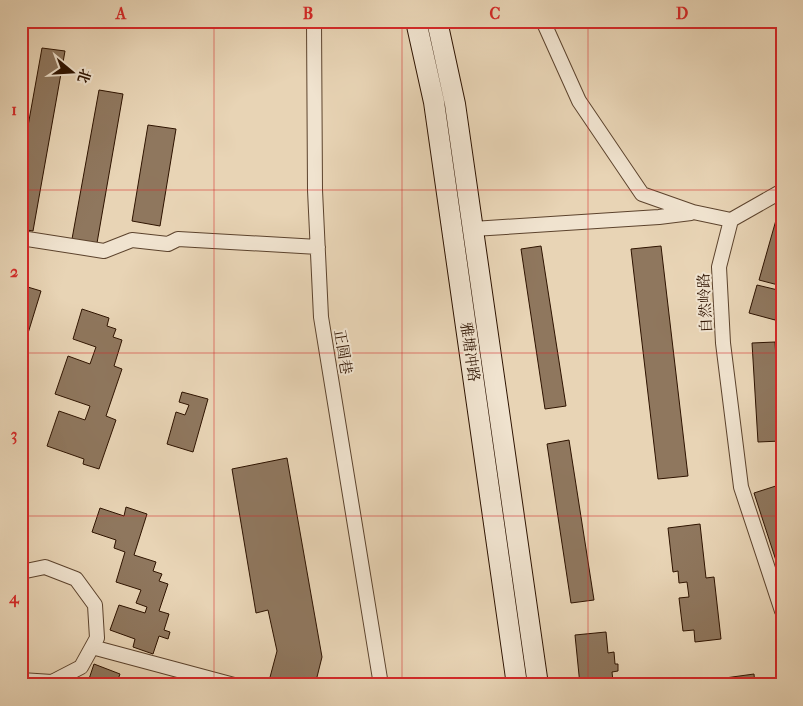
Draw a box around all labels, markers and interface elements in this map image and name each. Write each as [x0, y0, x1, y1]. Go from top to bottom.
text: A [115, 4, 127, 23]
text: B [303, 4, 313, 23]
text: C [490, 4, 501, 23]
text: D [676, 4, 688, 23]
north arrow [48, 48, 98, 98]
text: 北 [74, 67, 94, 85]
text: 1 [11, 100, 17, 119]
text: 2 [10, 262, 18, 281]
street label: 自然岭路 [694, 273, 716, 333]
street label: 雅塘冲路 [457, 321, 483, 383]
street label: 正圆巷 [331, 328, 355, 376]
text: 3 [11, 425, 17, 445]
text: 4 [8, 588, 20, 608]

